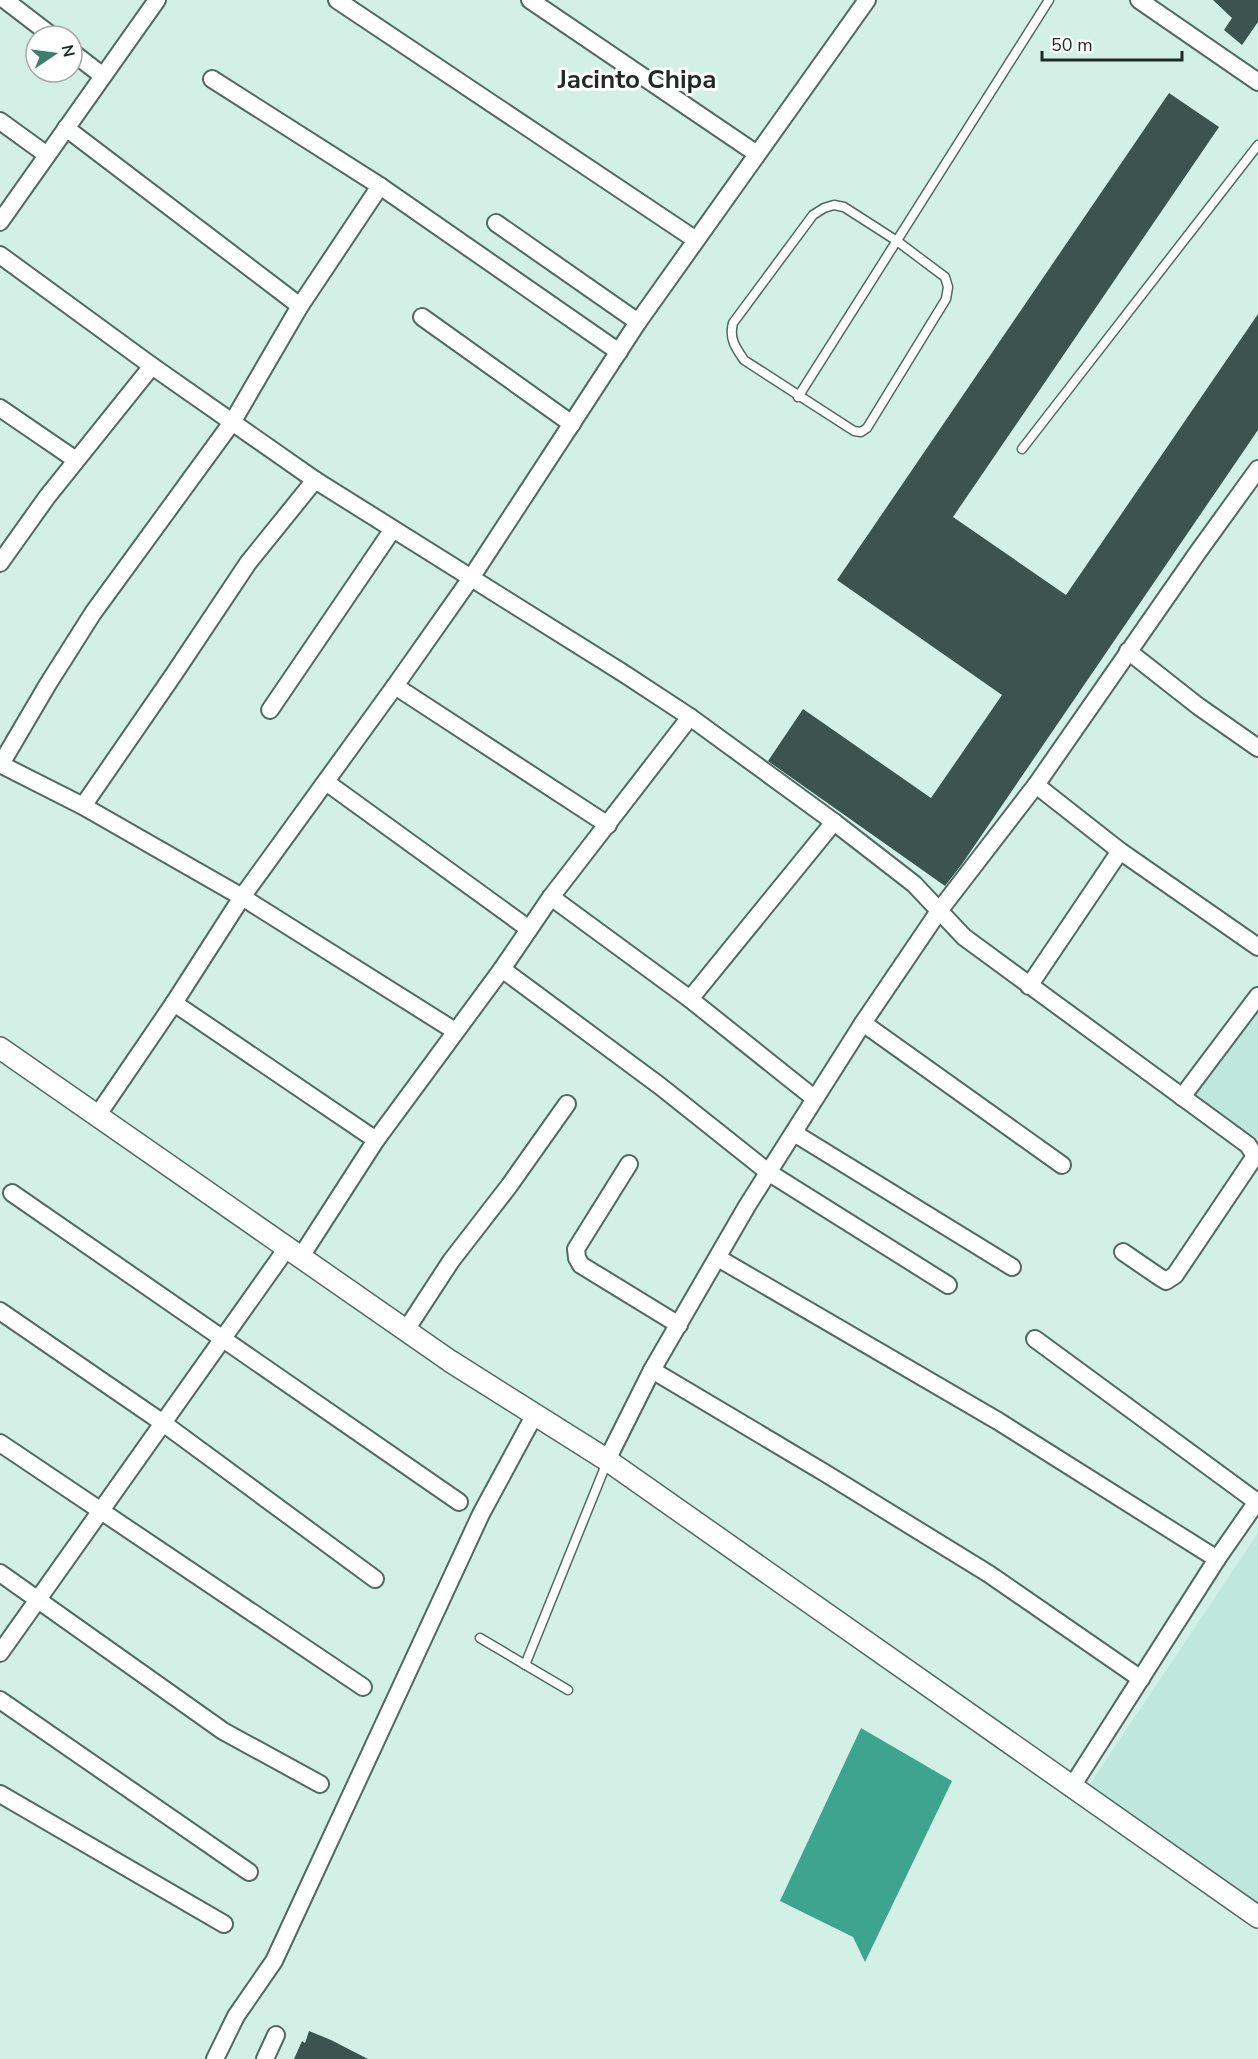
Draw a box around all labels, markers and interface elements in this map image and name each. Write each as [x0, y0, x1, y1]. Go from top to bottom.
north arrow [24, 24, 84, 84]
scale bar [1042, 24, 1182, 62]
text: 50 m [1051, 33, 1093, 57]
text: N [56, 43, 80, 59]
district label: Jacinto Chipa [557, 62, 716, 97]

